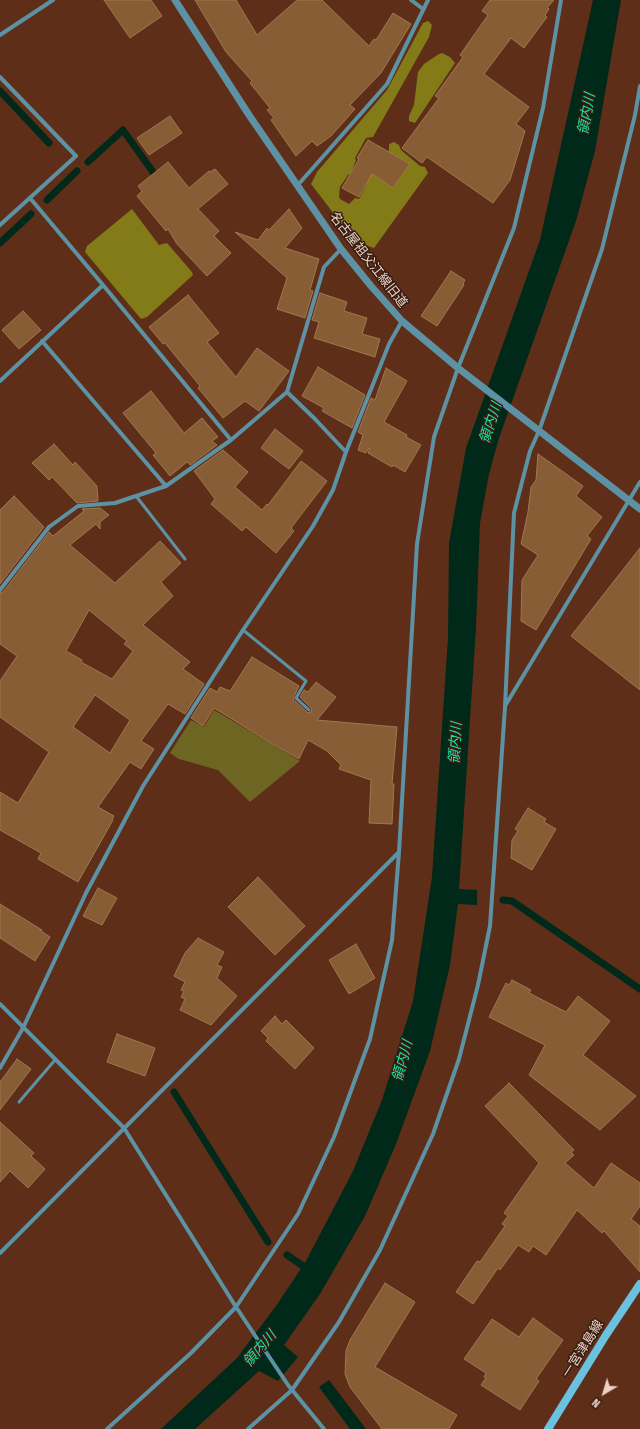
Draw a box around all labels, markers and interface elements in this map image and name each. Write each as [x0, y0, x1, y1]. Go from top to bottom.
water label: 領内川 [575, 92, 599, 136]
street label: 名古屋祖父江線旧道 [326, 209, 410, 311]
water label: 領内川 [477, 400, 505, 446]
water label: 領内川 [447, 722, 465, 764]
water label: 領内川 [389, 1039, 417, 1083]
street label: 一宮津島線 [559, 1317, 607, 1381]
water label: 領内川 [240, 1328, 280, 1370]
north arrow [584, 1373, 624, 1413]
text: N [590, 1396, 603, 1410]

